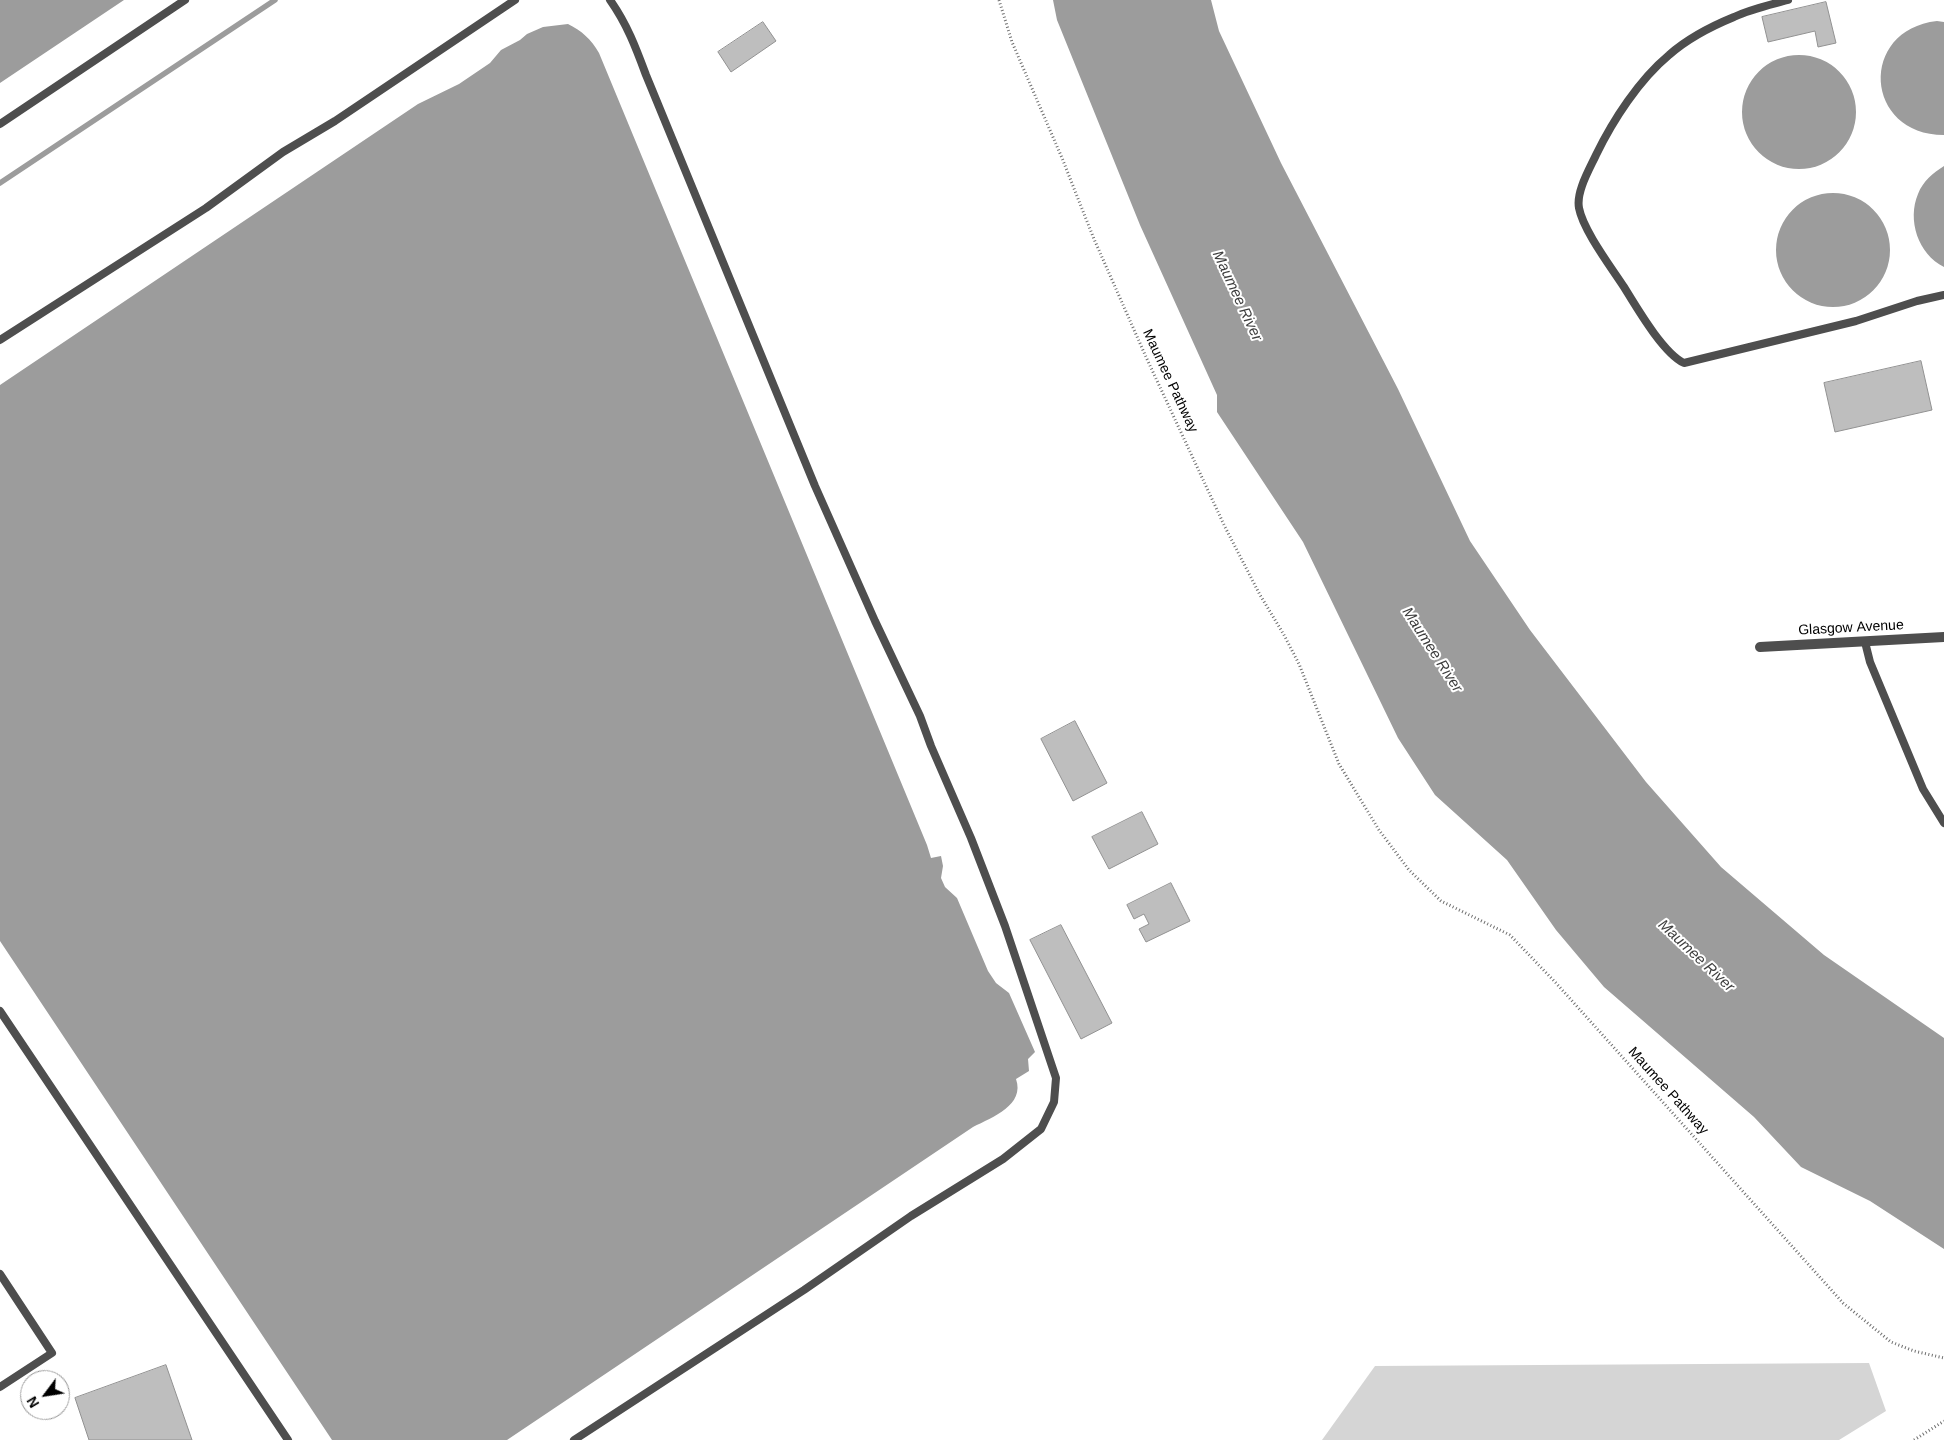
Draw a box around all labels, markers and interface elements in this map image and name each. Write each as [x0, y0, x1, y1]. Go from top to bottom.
water label: Maumee River [1208, 248, 1266, 344]
street label: Maumee Pathway [1139, 327, 1201, 435]
water label: Maumee River [1398, 604, 1466, 696]
street label: Glasgow Avenue [1798, 617, 1904, 639]
water label: Maumee River [1654, 916, 1738, 996]
street label: Maumee Pathway [1624, 1044, 1712, 1138]
north arrow [20, 1370, 70, 1420]
text: N [24, 1394, 42, 1411]

